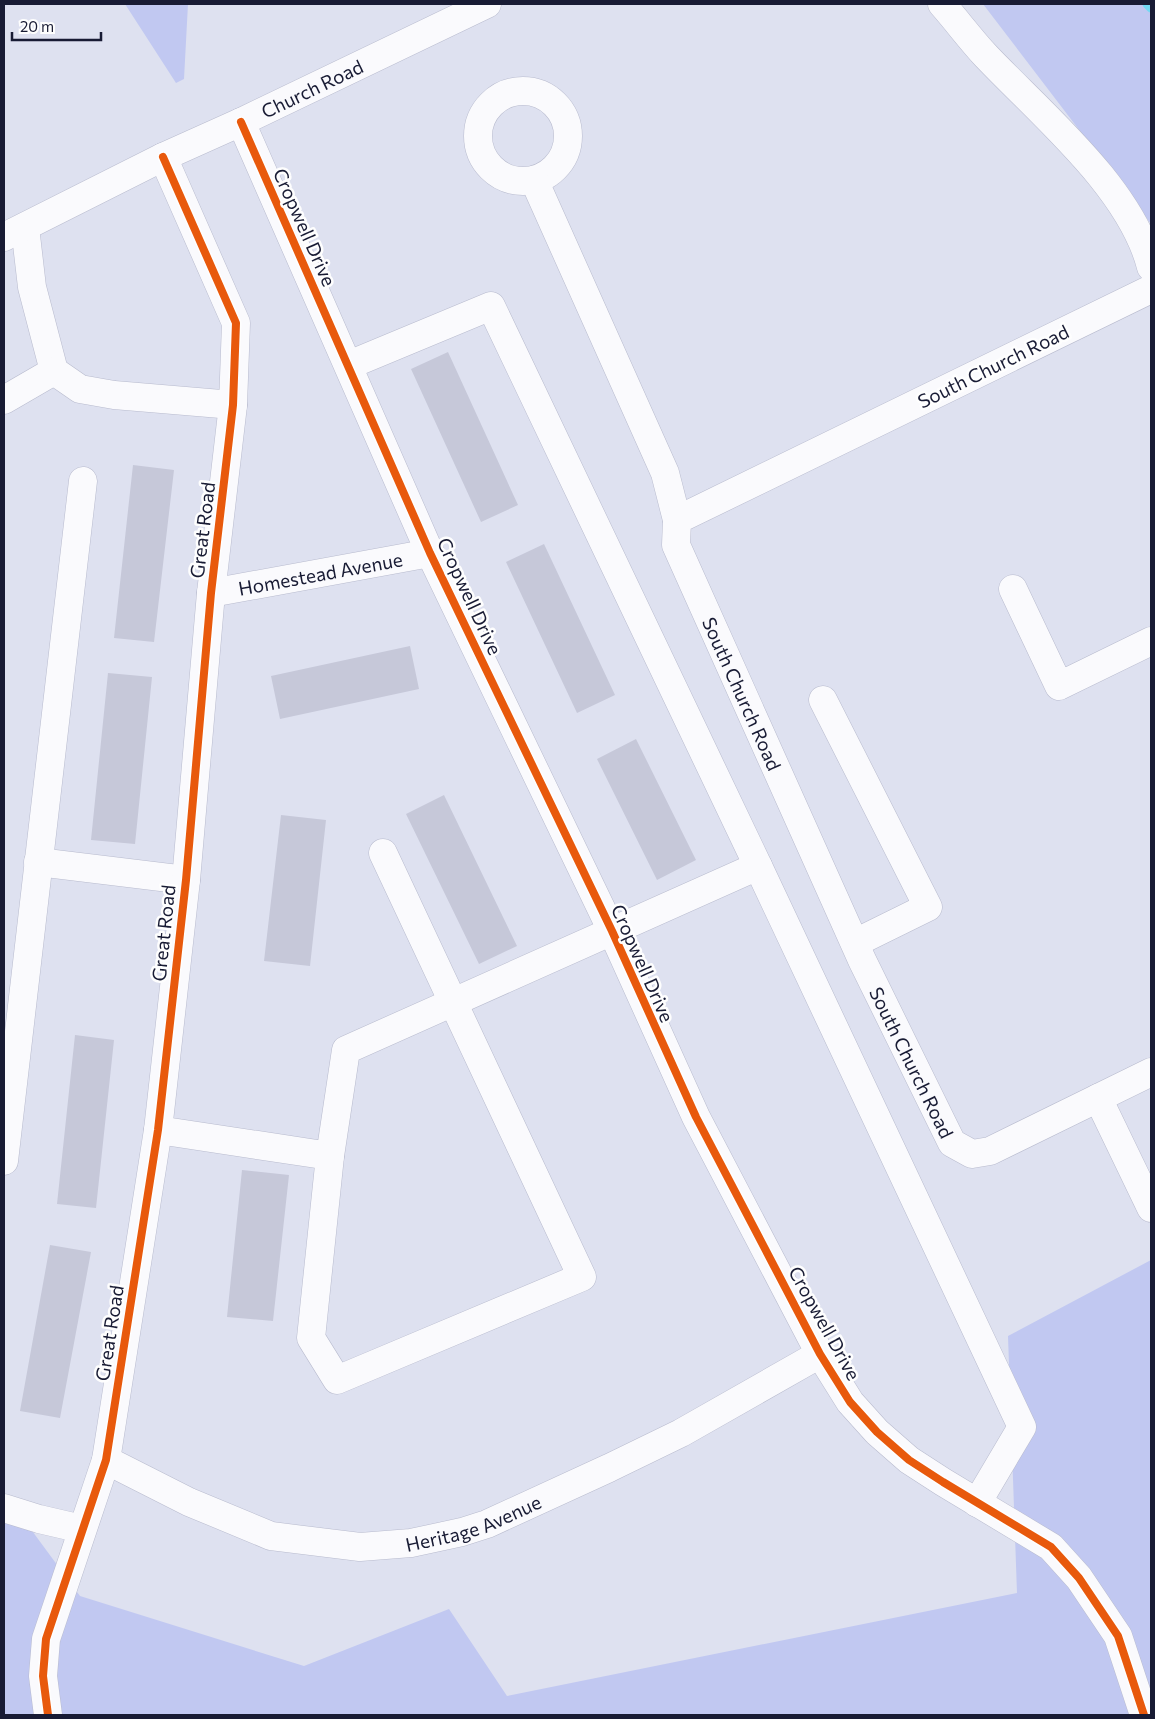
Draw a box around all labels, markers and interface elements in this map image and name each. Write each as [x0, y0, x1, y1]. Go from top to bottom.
scale bar [12, 10, 101, 42]
text: 20 m [20, 17, 54, 35]
street label: Church Road [257, 54, 366, 122]
street label: Cropwell Drive [269, 164, 341, 290]
street label: South Church Road [914, 319, 1072, 413]
street label: Great Road [185, 480, 219, 580]
street label: Cropwell Drive [433, 534, 507, 658]
street label: Homestead Avenue [236, 547, 404, 599]
street label: South Church Road [698, 613, 787, 774]
street label: Great Road [146, 884, 180, 982]
street label: Cropwell Drive [607, 900, 679, 1026]
street label: South Church Road [865, 983, 959, 1142]
street label: Cropwell Drive [784, 1262, 866, 1384]
street label: Great Road [90, 1283, 128, 1383]
street label: Heritage Avenue [403, 1489, 544, 1555]

